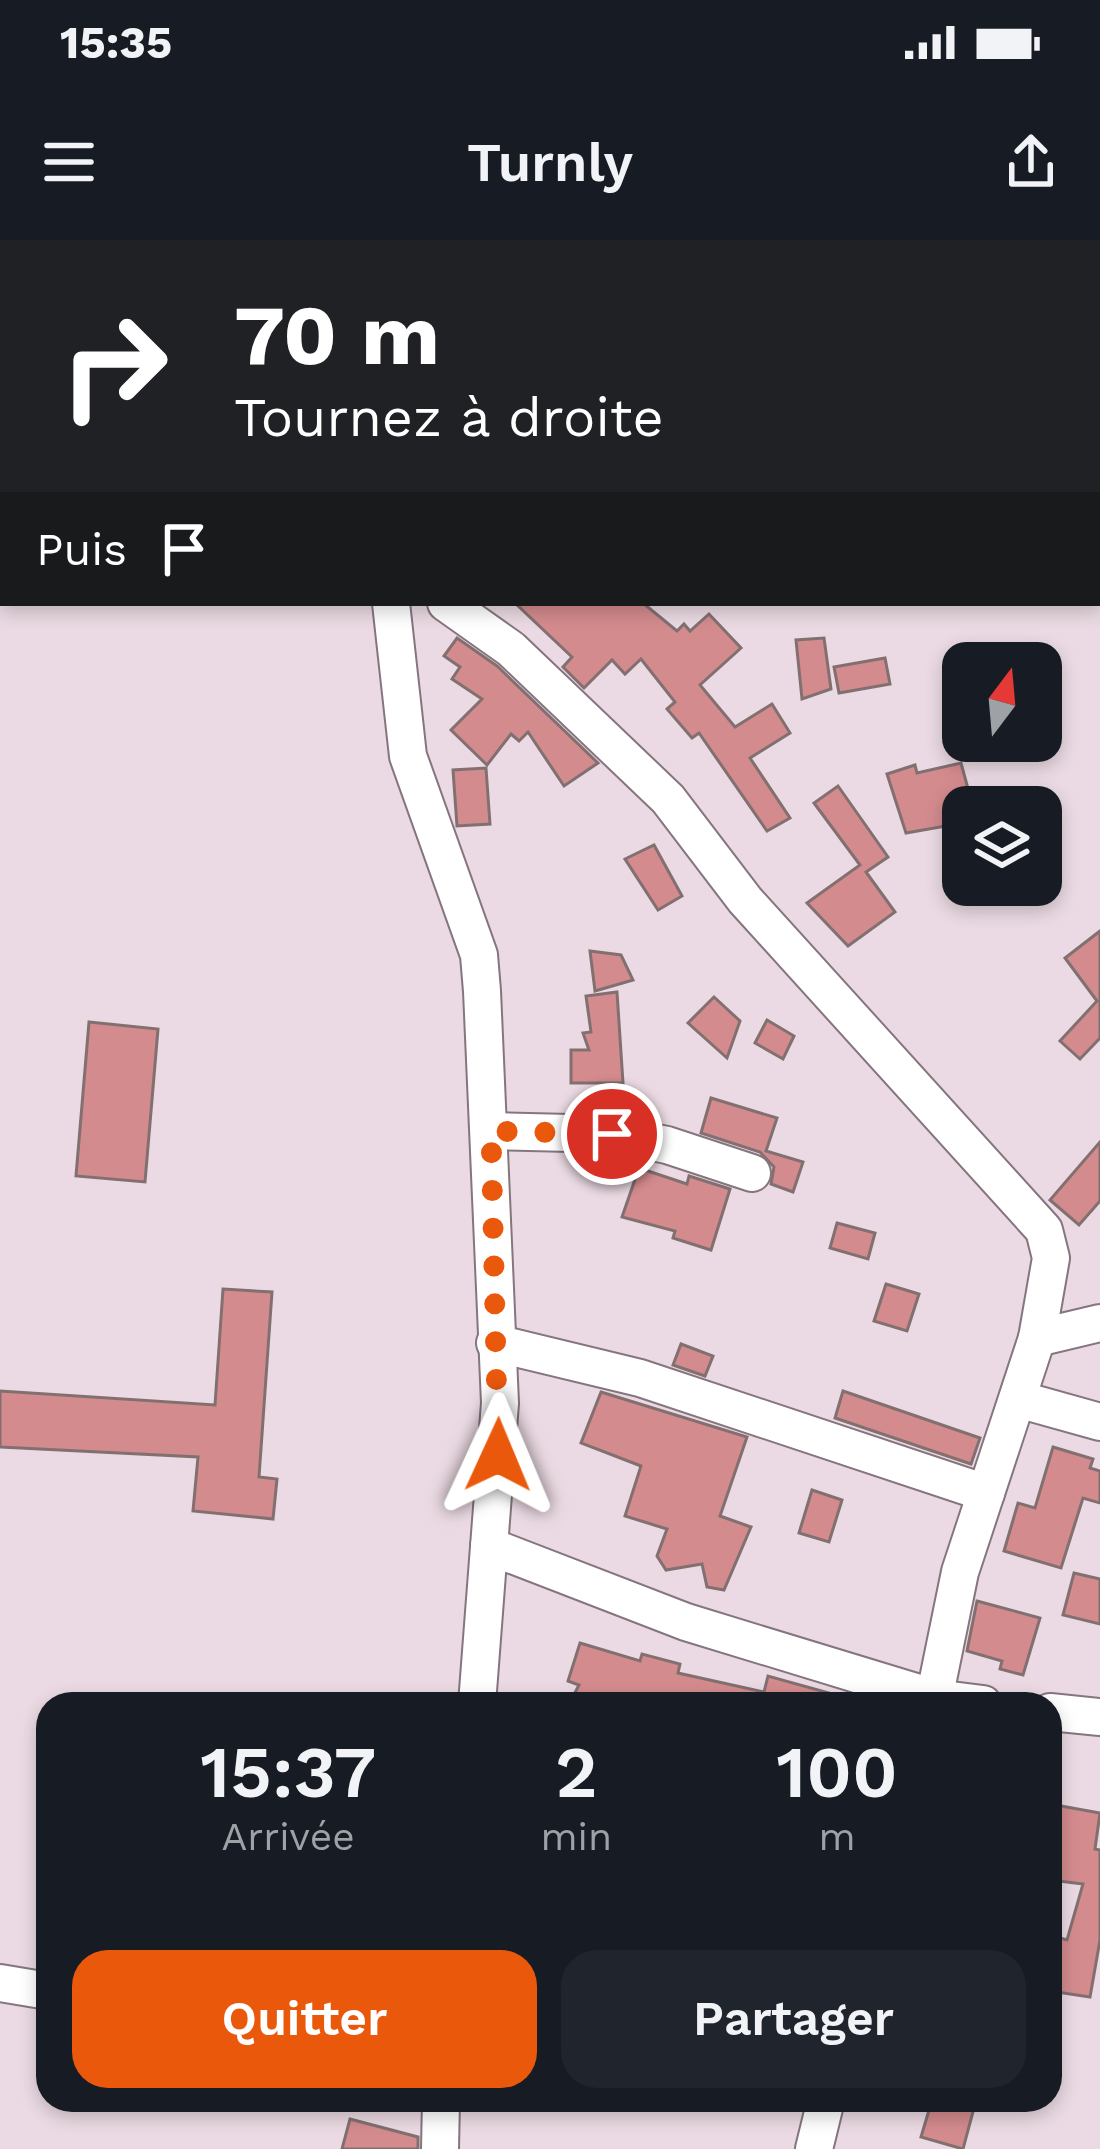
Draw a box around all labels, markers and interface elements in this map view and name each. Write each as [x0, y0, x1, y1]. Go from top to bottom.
text: 15:35 [60, 16, 172, 69]
icon: menu [36, 129, 102, 195]
icon: share [998, 129, 1064, 195]
text: Turnly [467, 131, 633, 194]
text: 70 m [234, 286, 440, 384]
icon: right [36, 288, 192, 444]
text: Tournez à droite [234, 386, 664, 449]
icon: arrive [151, 516, 217, 582]
text: Puis [36, 523, 127, 576]
north arrow [942, 642, 1062, 762]
map controls [942, 642, 1062, 906]
button: layers [942, 786, 1062, 906]
pin [561, 1083, 663, 1185]
icon: arrive [579, 1101, 645, 1167]
position arrow [435, 1392, 561, 1518]
text: 15:37 [200, 1730, 376, 1814]
text: 2 [555, 1730, 598, 1814]
text: 100 [776, 1730, 898, 1814]
text: Arrivée [222, 1814, 355, 1859]
text: min [540, 1814, 612, 1859]
text: m [818, 1814, 856, 1859]
button: Quitter [72, 1950, 537, 2088]
button: Partager [561, 1950, 1026, 2088]

